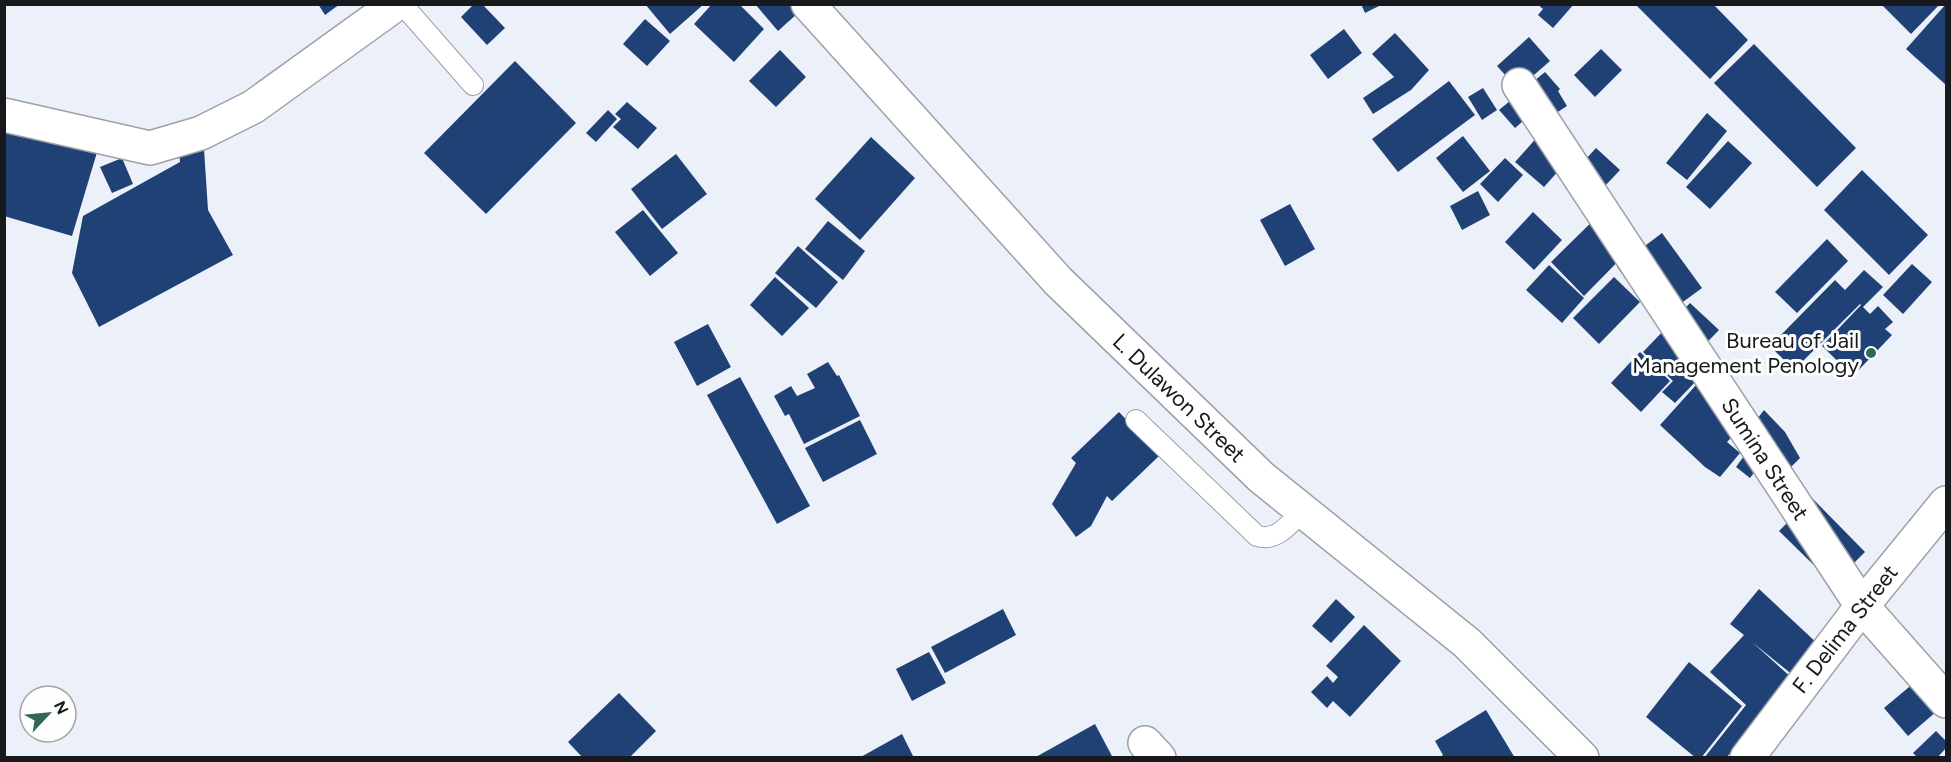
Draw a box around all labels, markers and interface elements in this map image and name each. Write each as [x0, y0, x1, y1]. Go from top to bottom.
place label: Bureau of Jail Management Penology [1632, 327, 1859, 379]
street label: L. Dulawon Street [1107, 328, 1251, 468]
marker: Bureau of Jail Management Penology [1864, 346, 1878, 360]
street label: Sumina Street [1716, 393, 1814, 525]
street label: F. Delima Street [1786, 559, 1904, 699]
north arrow [18, 684, 78, 744]
text: N [50, 698, 72, 717]

